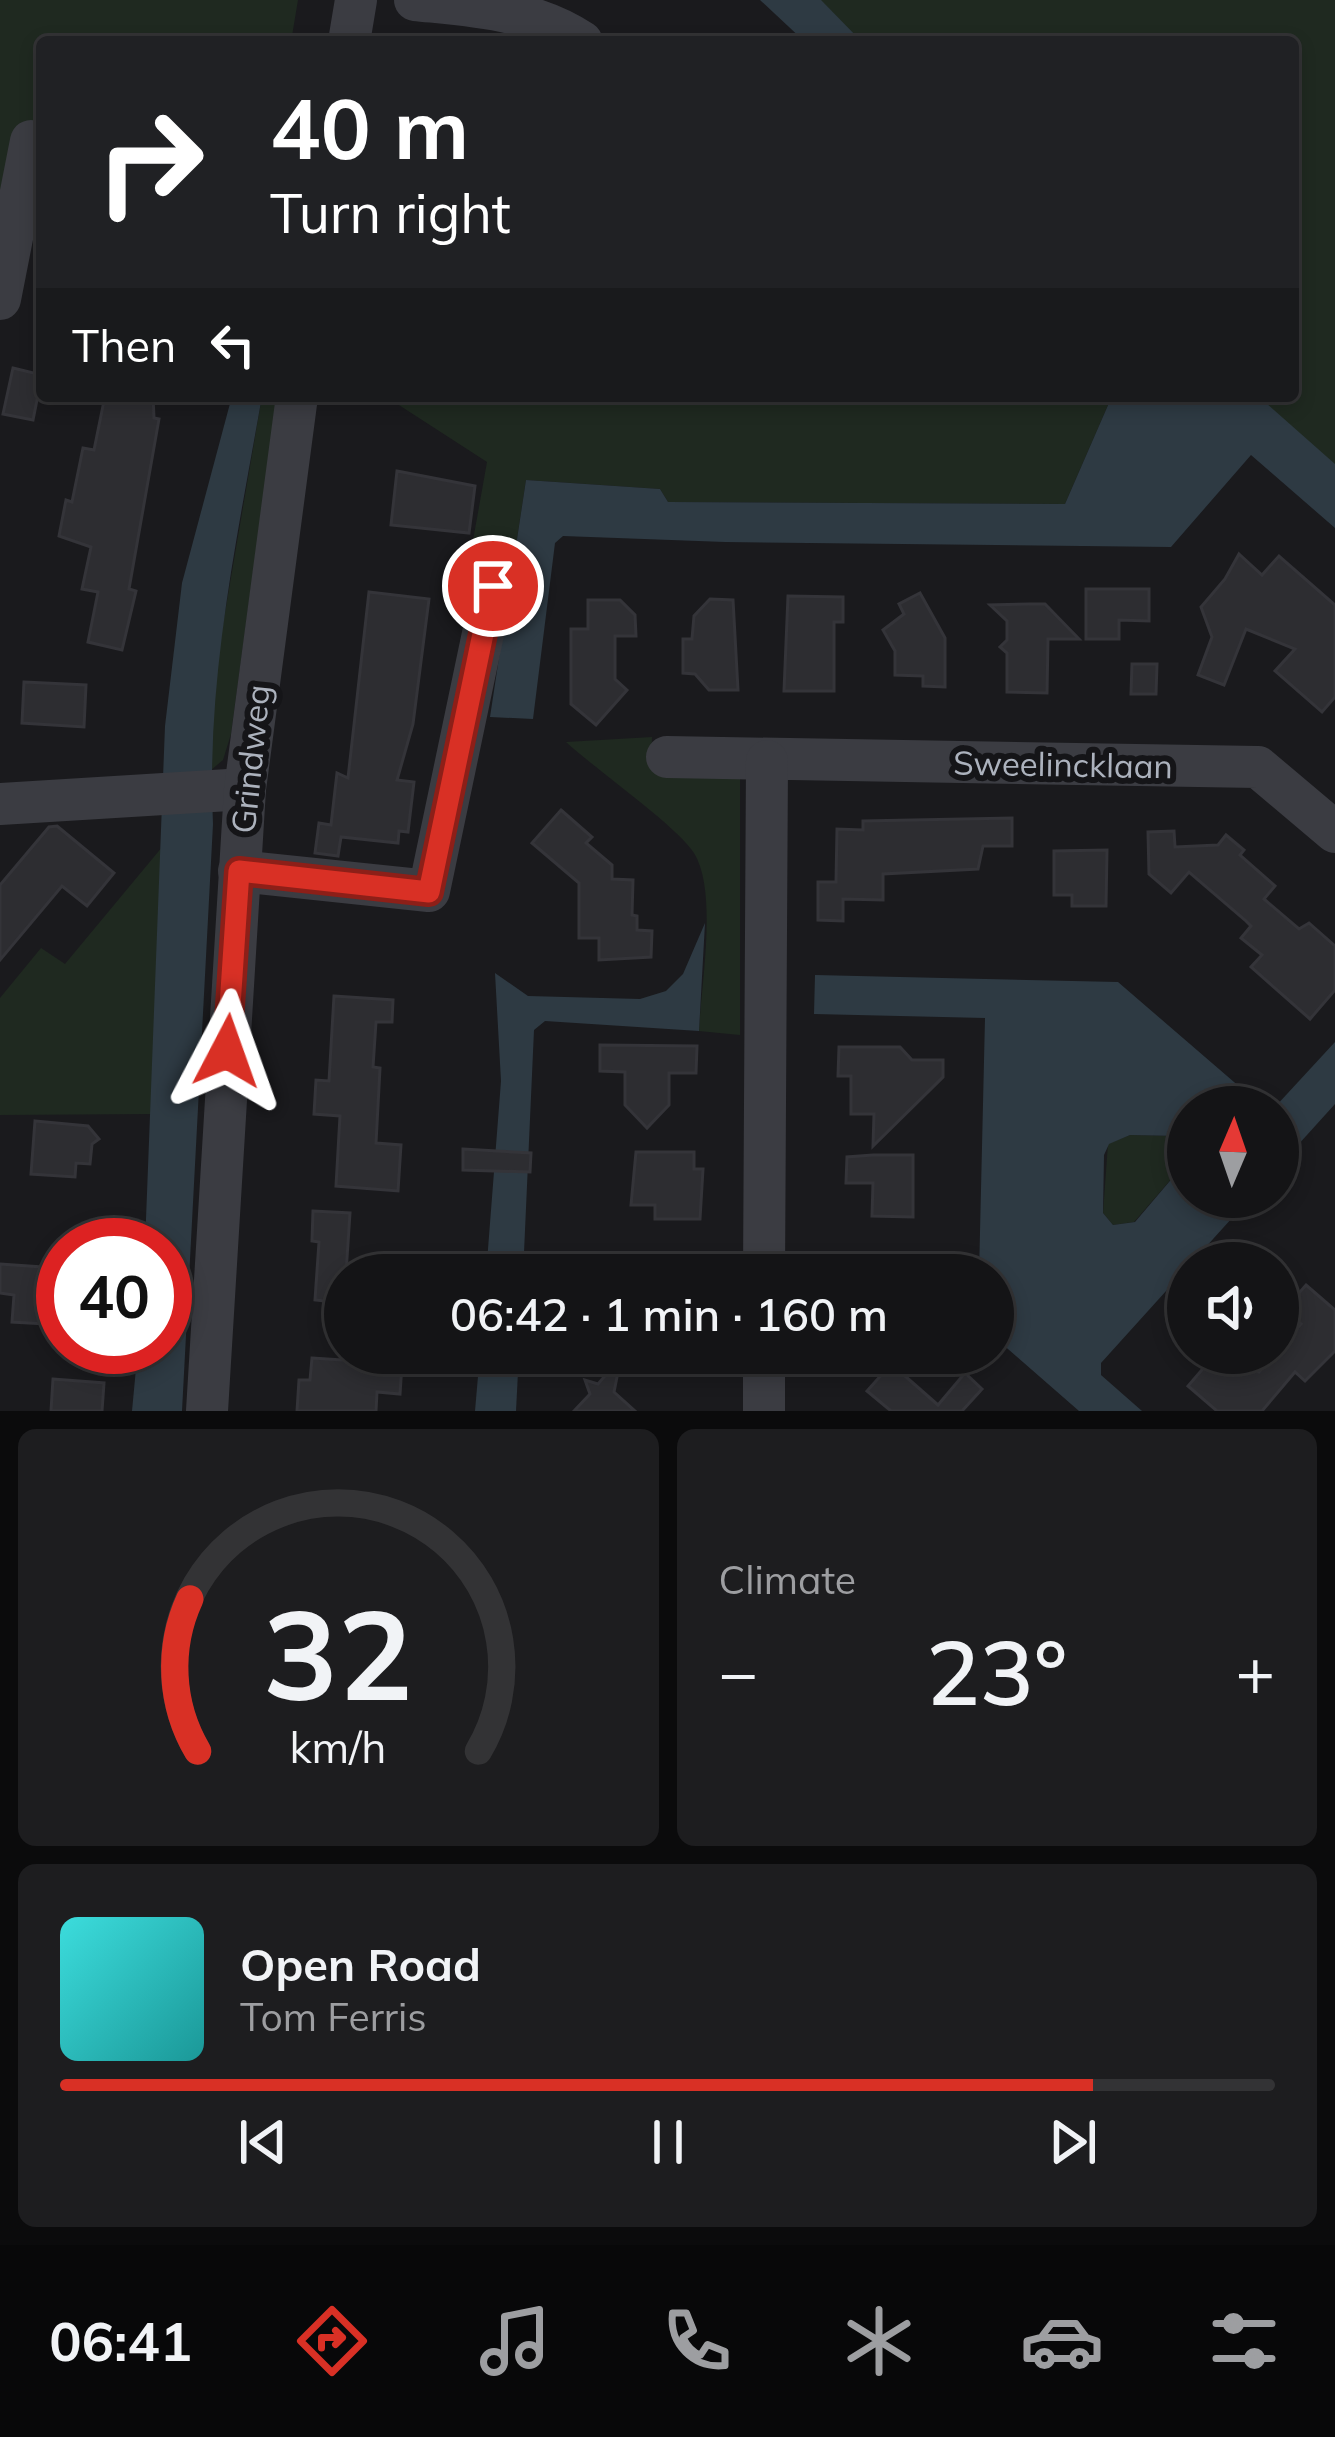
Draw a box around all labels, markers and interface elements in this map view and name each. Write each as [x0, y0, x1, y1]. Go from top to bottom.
text: 40 m [270, 75, 469, 180]
icon: right [72, 84, 228, 240]
text: Turn right [270, 179, 511, 247]
icon: left [200, 312, 266, 378]
text: Then [72, 317, 176, 373]
pin [442, 535, 544, 637]
icon: arrive [460, 553, 526, 619]
street label: Grindweg [222, 683, 278, 835]
street label: Sweelincklaan [953, 742, 1173, 786]
position arrow [164, 988, 290, 1114]
north arrow [1167, 1086, 1299, 1218]
map controls [1167, 1086, 1299, 1374]
speed limit sign: 40 [36, 1218, 192, 1374]
button: sound [1167, 1242, 1299, 1374]
text: 06:42 · 1 min · 160 m [450, 1286, 888, 1342]
text: Climate [719, 1555, 856, 1604]
text: 32 [263, 1575, 413, 1731]
text: 23° [926, 1615, 1068, 1728]
text: − [719, 1630, 758, 1713]
text: + [1235, 1630, 1275, 1713]
text: km/h [290, 1719, 387, 1773]
text: Open Road [240, 1936, 481, 1992]
text: Tom Ferris [240, 1992, 427, 2041]
icon: previous [230, 2109, 296, 2175]
icon: pause [635, 2109, 701, 2175]
icon: next [1040, 2109, 1106, 2175]
icon: directions [290, 2299, 374, 2383]
icon: music [473, 2299, 557, 2383]
icon: phone [655, 2299, 739, 2383]
icon: climate [837, 2299, 921, 2383]
icon: car [1020, 2299, 1104, 2383]
icon: filters [1202, 2299, 1286, 2383]
text: 06:41 [49, 2307, 192, 2375]

